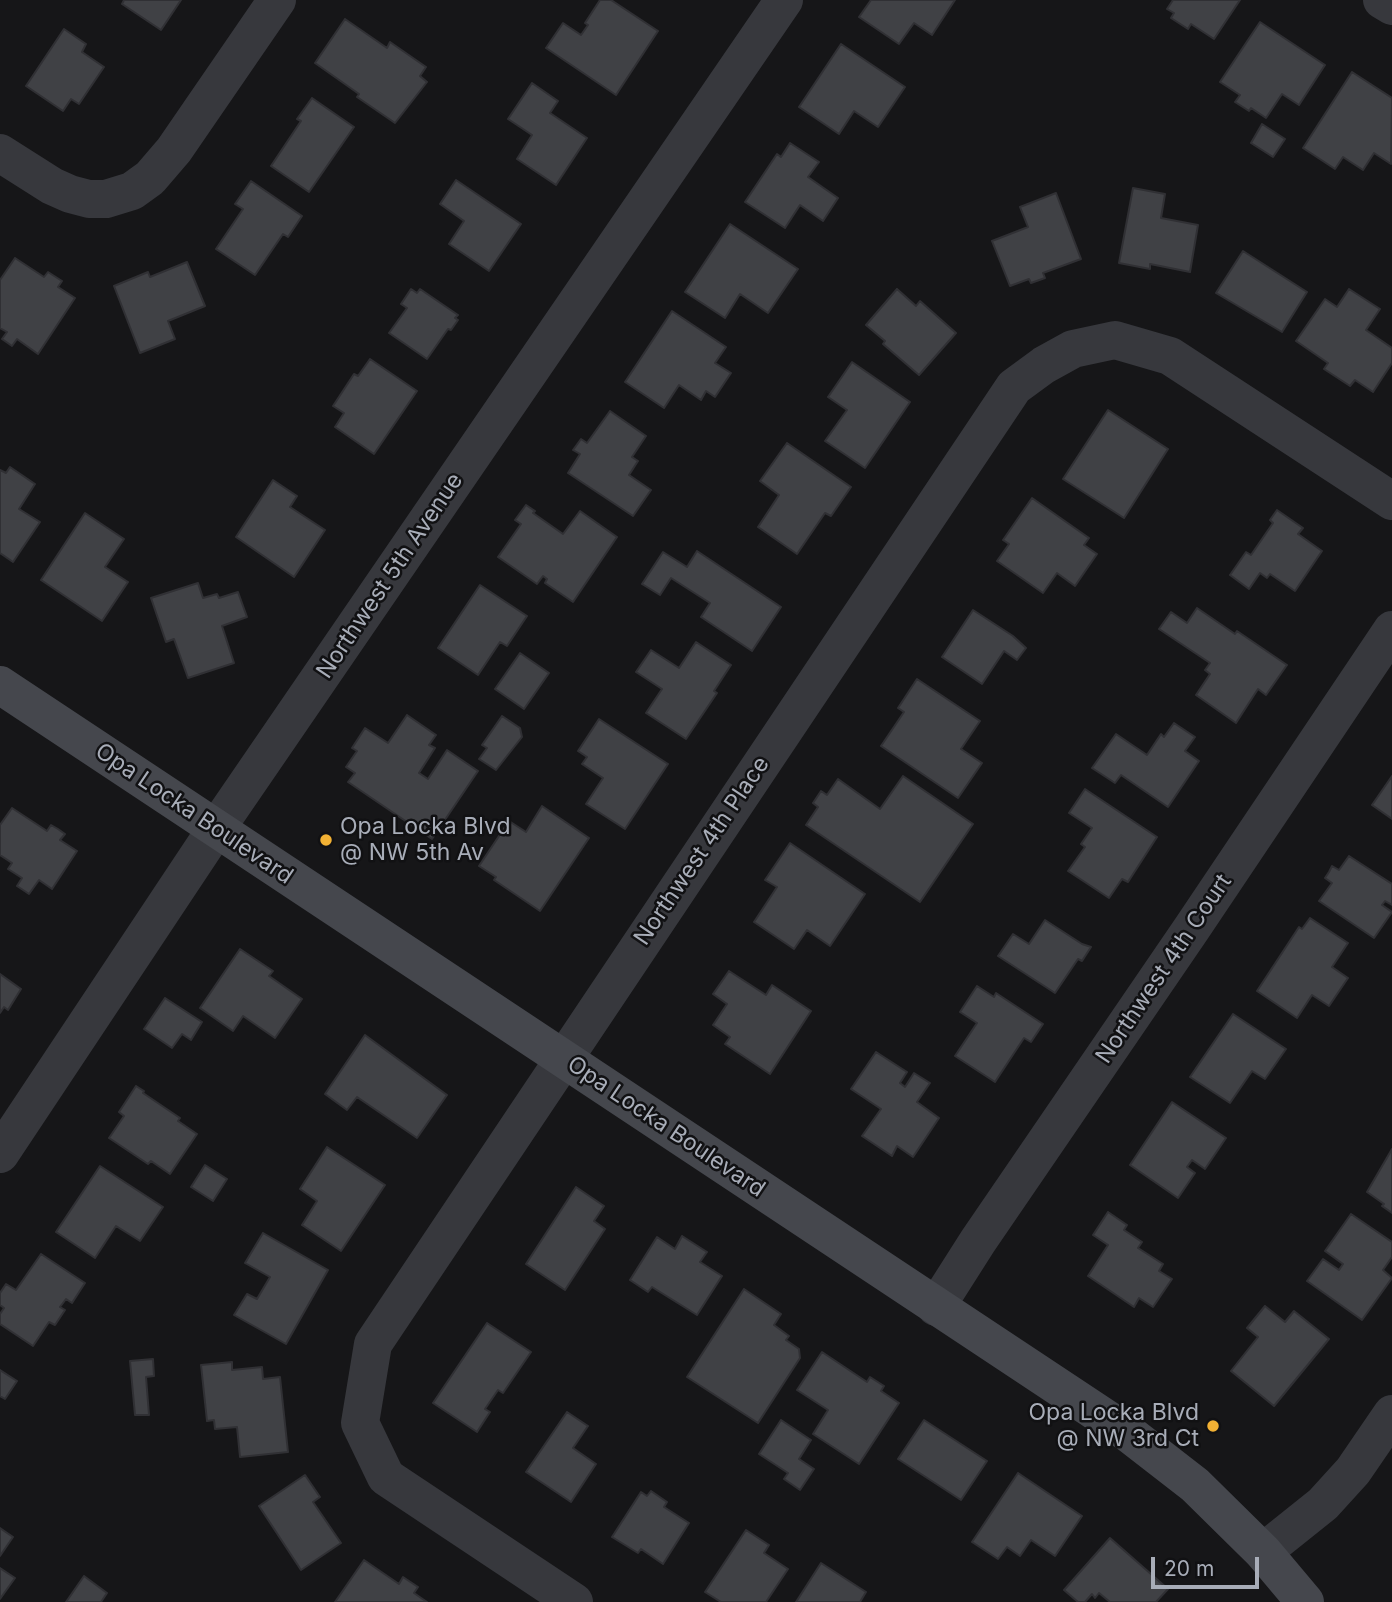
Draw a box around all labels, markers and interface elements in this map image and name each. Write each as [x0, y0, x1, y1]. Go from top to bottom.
street label: Northwest 5th Avenue [311, 468, 469, 684]
street label: Opa Locka Boulevard [90, 738, 298, 890]
street label: Northwest 4th Place [629, 752, 775, 950]
place label: Opa Locka Blvd @ NW 5th Av [340, 813, 511, 867]
marker: Opa Locka Blvd @ NW 5th Av [318, 832, 334, 848]
street label: Northwest 4th Court [1090, 869, 1238, 1069]
street label: Opa Locka Boulevard [562, 1051, 770, 1203]
place label: Opa Locka Blvd @ NW 3rd Ct [1028, 1399, 1199, 1453]
marker: Opa Locka Blvd @ NW 3rd Ct [1205, 1418, 1221, 1434]
scale bar [1154, 1542, 1262, 1586]
text: 20 m [1164, 1556, 1214, 1581]

